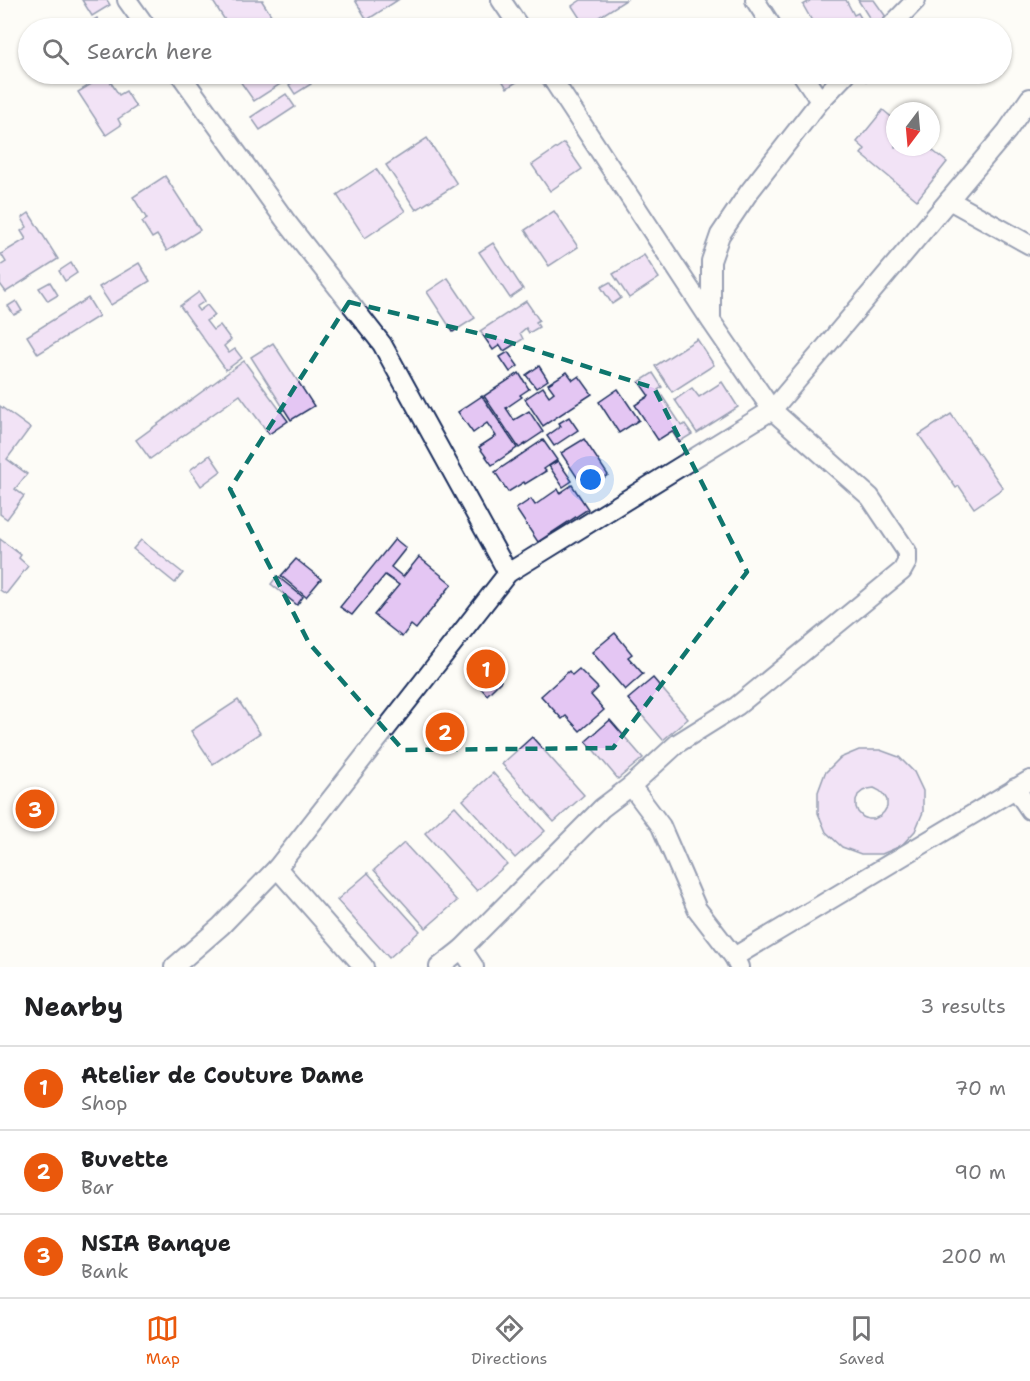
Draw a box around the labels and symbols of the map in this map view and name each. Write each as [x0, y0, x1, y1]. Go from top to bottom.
north arrow [886, 102, 940, 156]
your location [576, 465, 605, 494]
pin: 1 [466, 646, 506, 692]
pin: 2 [426, 710, 464, 754]
pin: 3 [15, 786, 54, 832]

